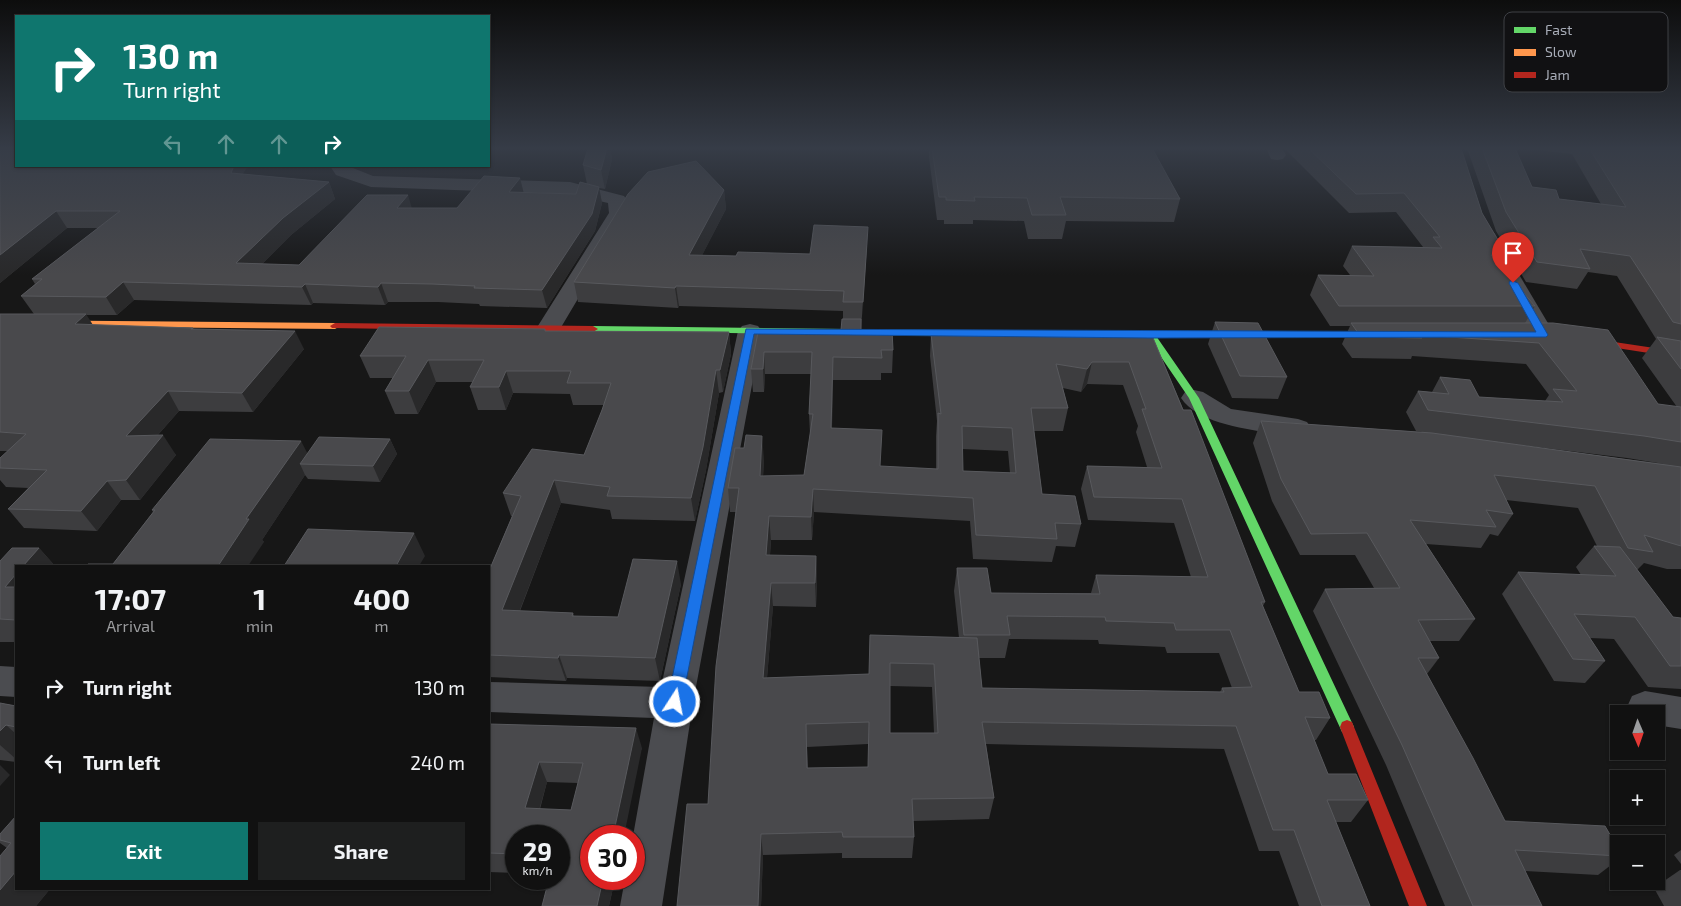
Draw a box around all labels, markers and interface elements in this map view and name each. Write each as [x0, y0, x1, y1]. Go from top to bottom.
legend [1504, 12, 1668, 92]
text: Fast [1545, 21, 1572, 38]
text: 130 m [123, 34, 218, 76]
icon: right [40, 35, 105, 100]
text: Slow [1545, 43, 1577, 60]
text: Jam [1545, 66, 1570, 83]
text: Turn right [123, 76, 221, 102]
icon: left [159, 130, 187, 158]
icon: ahead [212, 130, 240, 158]
icon: ahead [265, 130, 293, 158]
icon: right [318, 130, 346, 158]
pin [1492, 232, 1534, 283]
icon: arrive [1499, 239, 1527, 267]
text: 17:07 [95, 580, 166, 616]
text: 1 [253, 580, 266, 616]
text: 400 [353, 580, 410, 616]
text: Arrival [106, 616, 155, 635]
text: min [246, 616, 273, 635]
text: m [375, 616, 389, 635]
icon: right [40, 674, 68, 702]
position arrow [648, 675, 700, 727]
text: Turn right [83, 676, 171, 699]
text: 130 m [415, 676, 465, 699]
north arrow [1610, 705, 1665, 760]
map controls [1610, 705, 1665, 890]
icon: left [40, 749, 68, 777]
text: Turn left [83, 751, 160, 774]
text: 240 m [410, 751, 465, 774]
button: + [1610, 770, 1665, 825]
button: Exit [40, 822, 248, 880]
button: Share [258, 822, 465, 880]
speed limit sign: 30 [580, 825, 645, 890]
button: − [1610, 835, 1665, 890]
text: 29 [523, 836, 552, 866]
text: km/h [523, 863, 552, 877]

